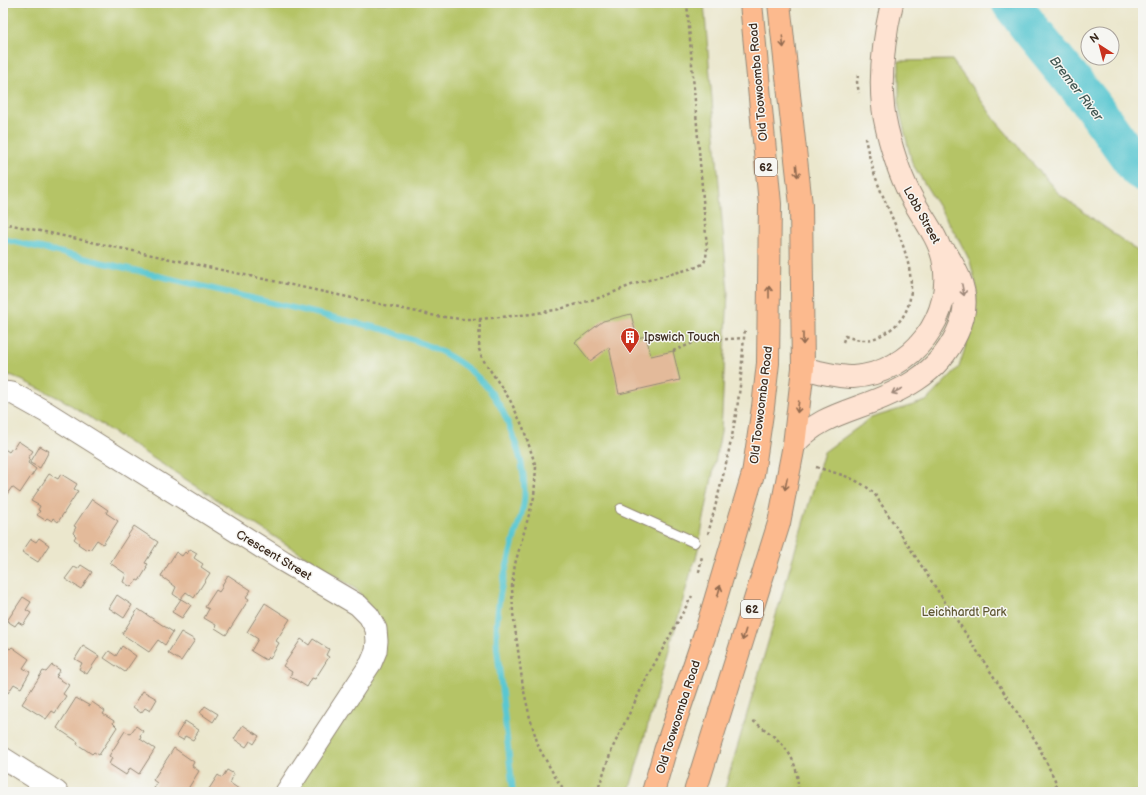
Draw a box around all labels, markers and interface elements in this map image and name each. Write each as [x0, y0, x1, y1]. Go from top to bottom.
street label: Old Toowoomba Road [746, 22, 771, 142]
north arrow [1080, 26, 1120, 66]
text: N [1087, 31, 1102, 46]
one-way arrow [779, 35, 787, 48]
water label: Bremer River [1046, 53, 1107, 125]
road number: 62 [755, 158, 777, 176]
one-way arrow [794, 164, 801, 177]
street label: Lobb Street [900, 184, 944, 247]
one-way arrow [960, 284, 968, 297]
one-way arrow [765, 286, 773, 299]
building icon: Ipswich Touch [619, 326, 641, 354]
place label: Ipswich Touch [644, 330, 720, 345]
one-way arrow [799, 332, 807, 345]
street label: Old Toowoomba Road [747, 345, 776, 465]
one-way arrow [891, 388, 903, 395]
one-way arrow [794, 400, 802, 413]
one-way arrow [782, 477, 790, 490]
street label: Crescent Street [233, 527, 315, 584]
one-way arrow [716, 585, 723, 598]
road number: 62 [741, 600, 763, 618]
park label: Leichhardt Park [922, 605, 1007, 620]
one-way arrow [740, 629, 747, 642]
street label: Old Toowoomba Road [653, 658, 704, 776]

